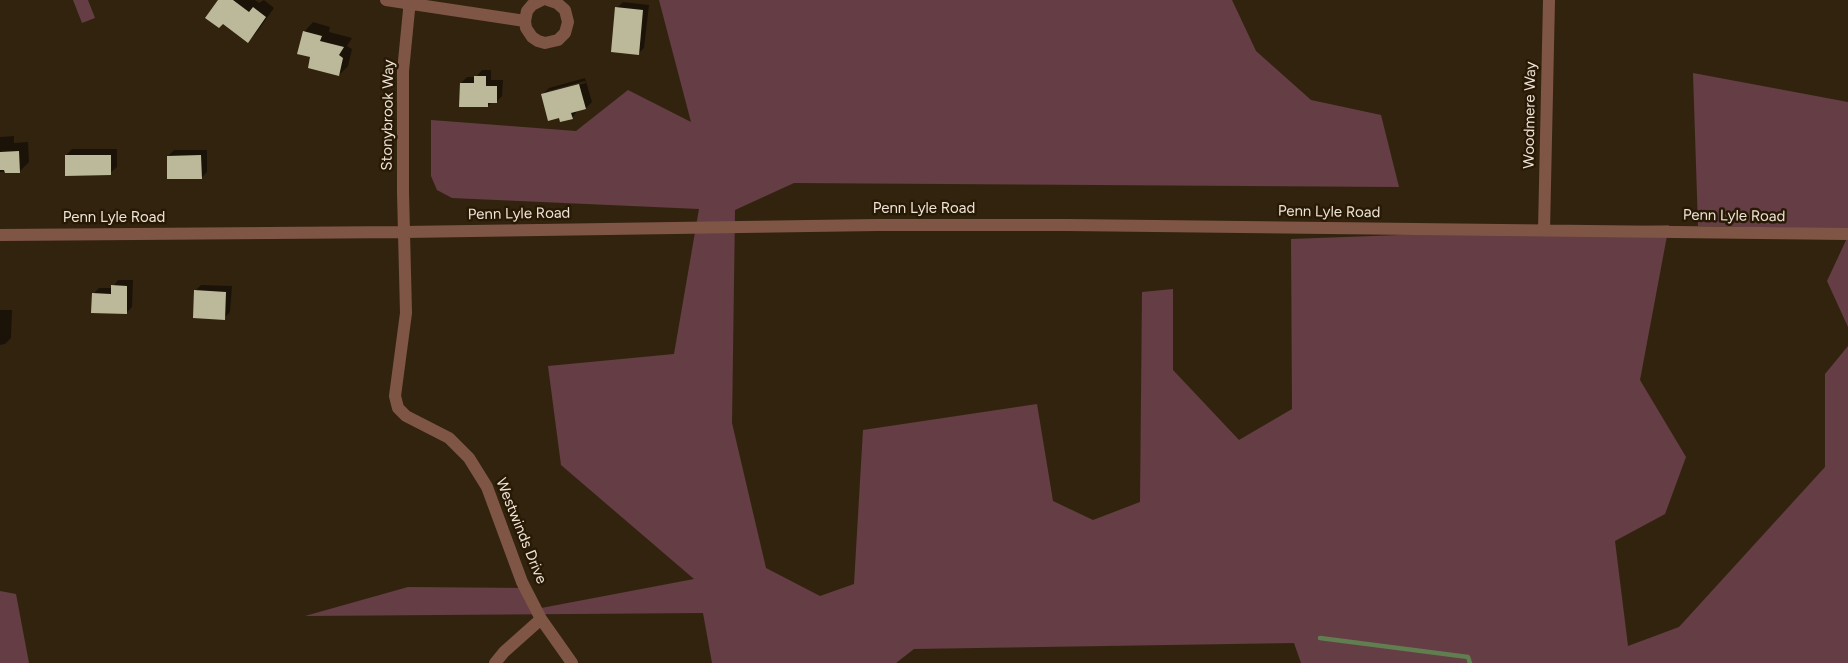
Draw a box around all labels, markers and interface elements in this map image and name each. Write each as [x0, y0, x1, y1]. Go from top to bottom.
street label: Stonybrook Way [378, 59, 398, 171]
street label: Woodmere Way [1520, 61, 1540, 169]
street label: Penn Lyle Road [873, 200, 975, 218]
street label: Penn Lyle Road [1278, 202, 1380, 222]
street label: Penn Lyle Road [468, 204, 570, 224]
street label: Penn Lyle Road [1683, 206, 1785, 226]
street label: Penn Lyle Road [63, 209, 165, 227]
street label: Westwinds Drive [492, 476, 550, 586]

